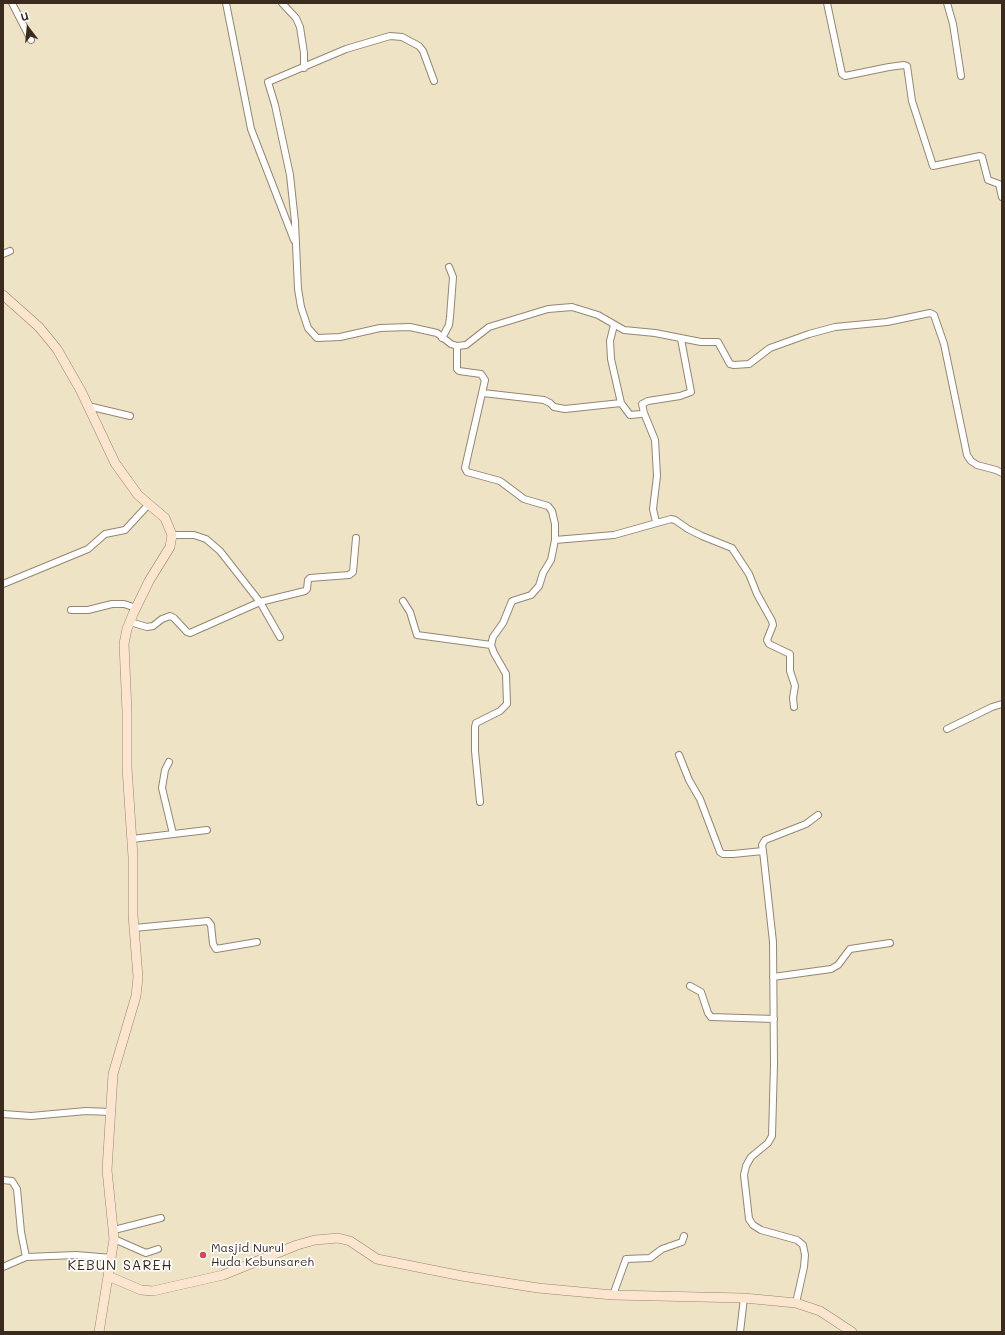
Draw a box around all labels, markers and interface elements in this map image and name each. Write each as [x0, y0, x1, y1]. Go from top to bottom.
north arrow [8, 8, 48, 48]
text: U [19, 8, 30, 24]
place label: Masjid Nurul Huda Kebunsareh [211, 1241, 314, 1269]
marker: Masjid Nurul Huda Kebunsareh [198, 1250, 208, 1260]
district label: KEBUN SAREH [68, 1258, 172, 1274]

